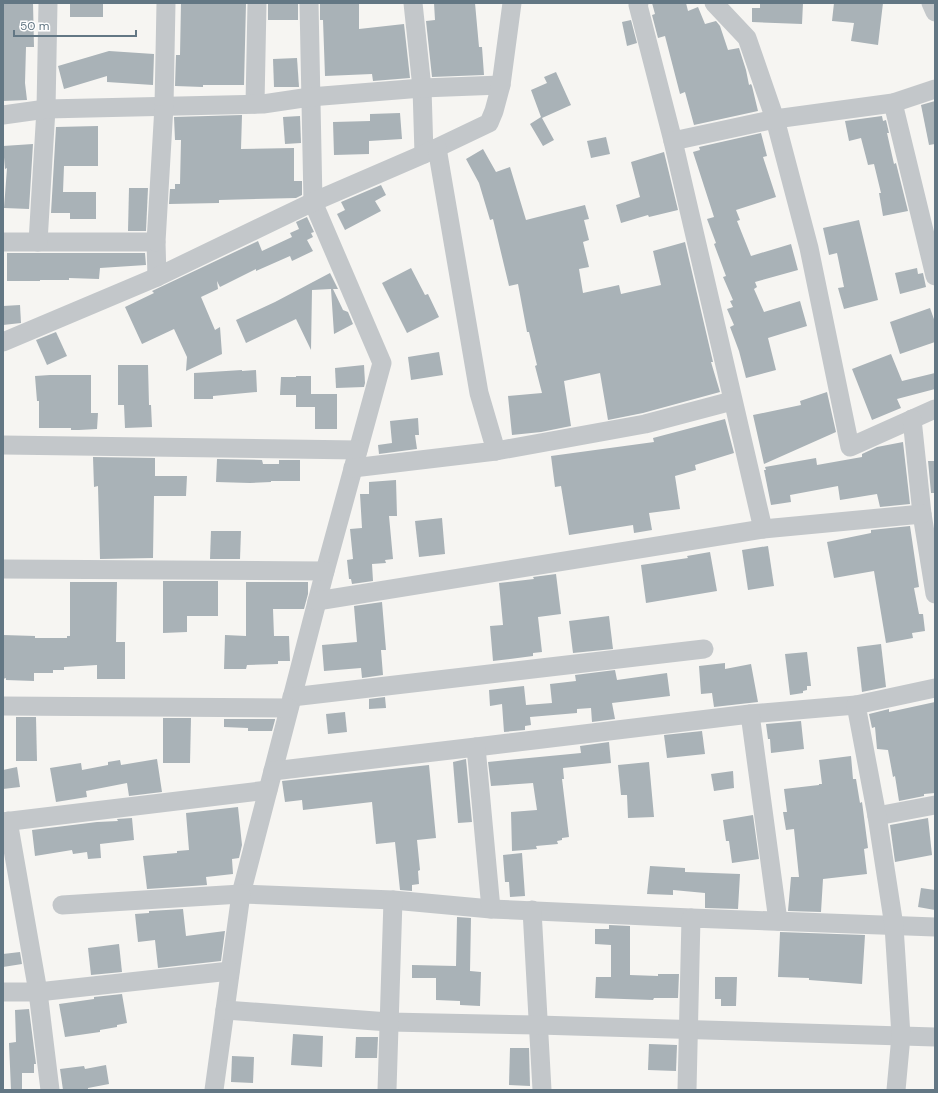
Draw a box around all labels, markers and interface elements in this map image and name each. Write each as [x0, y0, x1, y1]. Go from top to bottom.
scale bar [14, 12, 136, 38]
text: 50 m [20, 18, 49, 34]

